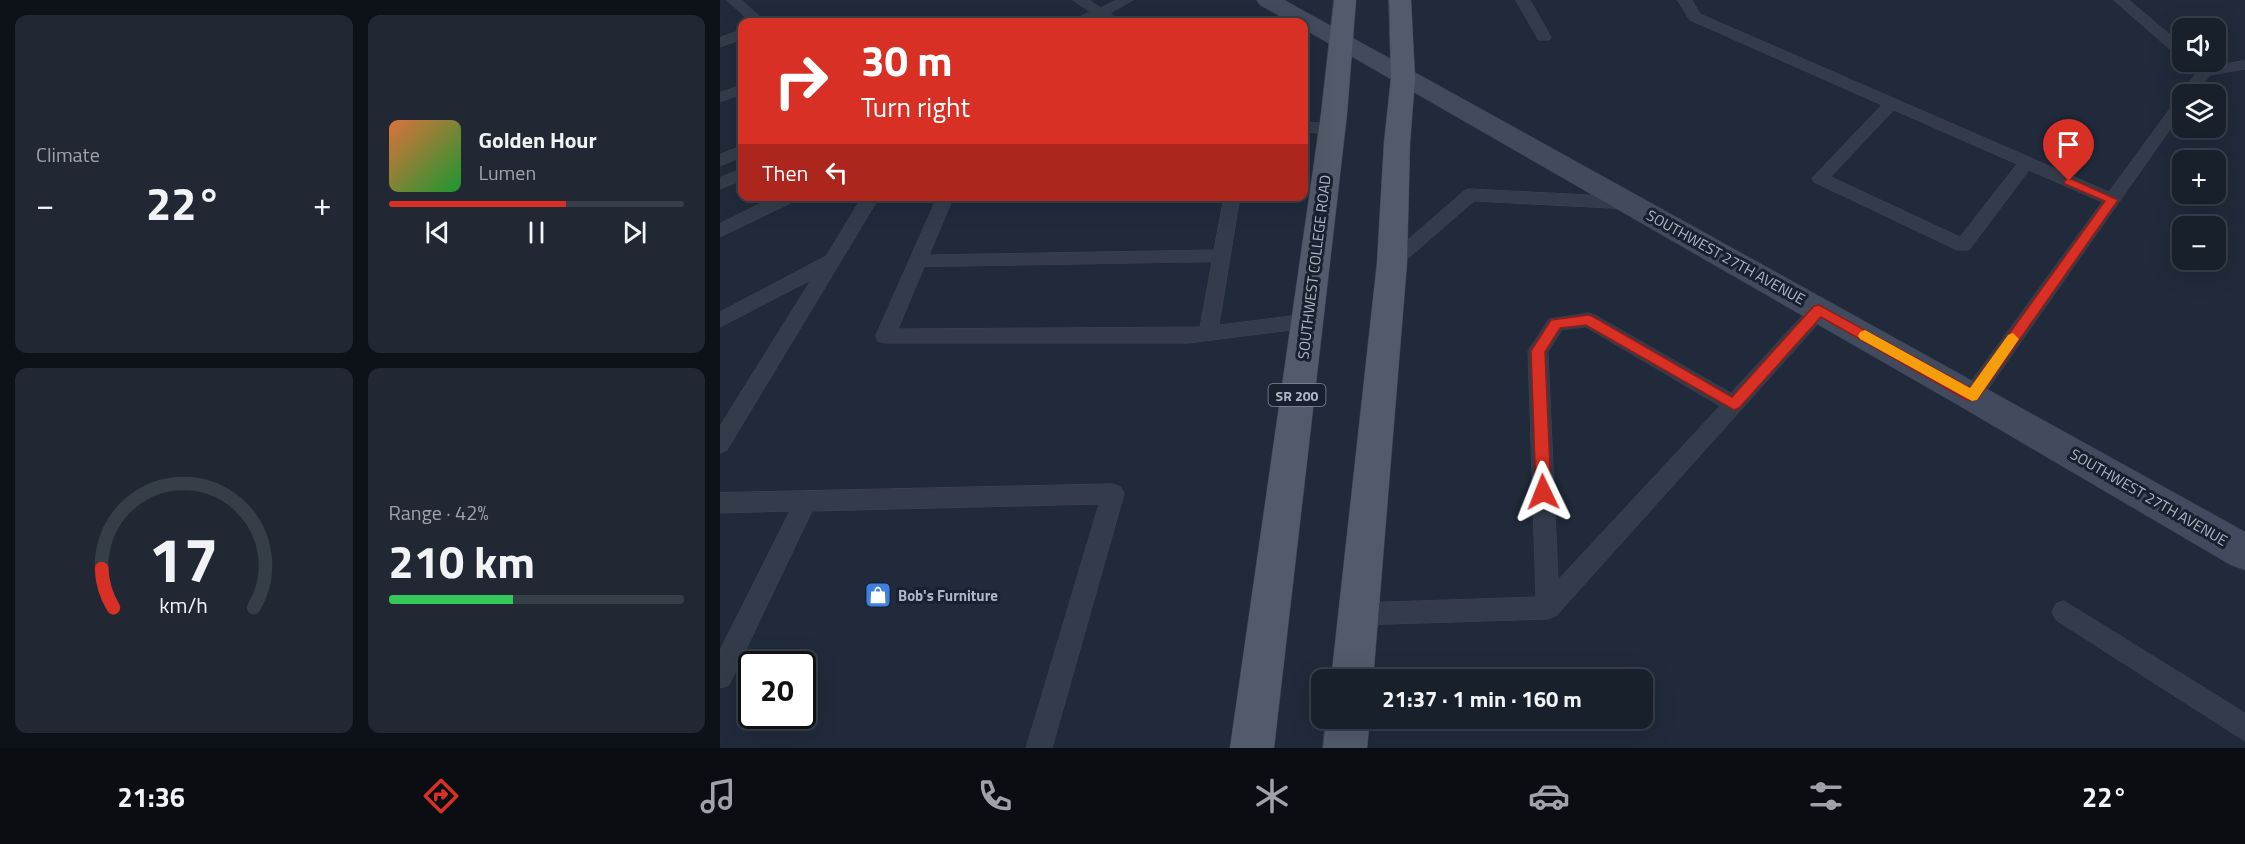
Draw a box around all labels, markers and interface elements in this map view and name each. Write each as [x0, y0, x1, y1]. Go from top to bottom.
map controls [2172, 18, 2226, 270]
button: sound [2172, 18, 2226, 72]
text: 30 m [861, 28, 953, 92]
icon: right [762, 42, 840, 120]
button: layers [2172, 84, 2226, 138]
text: Turn right [861, 86, 970, 127]
pin [2043, 119, 2094, 181]
text: Golden Hour [479, 123, 597, 157]
icon: arrive [2052, 128, 2085, 161]
text: Climate [36, 139, 100, 170]
button: + [2172, 150, 2226, 204]
text: Then [762, 156, 808, 190]
icon: left [820, 156, 853, 189]
text: Lumen [479, 157, 536, 188]
text: 22° [146, 169, 222, 237]
street label: SOUTHWEST COLLEGE ROAD [1291, 174, 1337, 360]
text: − [36, 179, 54, 229]
text: + [313, 179, 331, 229]
street label: SOUTHWEST 27TH AVENUE [1642, 204, 1810, 310]
icon: previous [421, 216, 454, 249]
icon: pause [520, 216, 553, 249]
icon: next [618, 216, 651, 249]
button: − [2172, 216, 2226, 270]
road number: SR 200 [1268, 384, 1326, 406]
street label: SOUTHWEST 27TH AVENUE [2066, 442, 2232, 552]
position arrow [1511, 460, 1575, 524]
text: Range · 42% [389, 497, 489, 528]
text: 17 [149, 511, 219, 606]
text: 210 km [389, 527, 535, 595]
shop icon: Bob's Furniture [863, 580, 893, 610]
place label: Bob's Furniture [898, 584, 998, 607]
text: km/h [159, 589, 208, 621]
speed limit sign: 20 [738, 651, 816, 729]
text: 21:37 · 1 min · 160 m [1382, 682, 1582, 716]
icon: directions [420, 775, 462, 817]
icon: music [697, 775, 739, 817]
icon: phone [974, 775, 1016, 817]
icon: climate [1251, 775, 1293, 817]
icon: car [1528, 775, 1570, 817]
icon: filters [1805, 775, 1847, 817]
text: 21:36 [118, 776, 185, 817]
text: 22° [2082, 776, 2127, 817]

